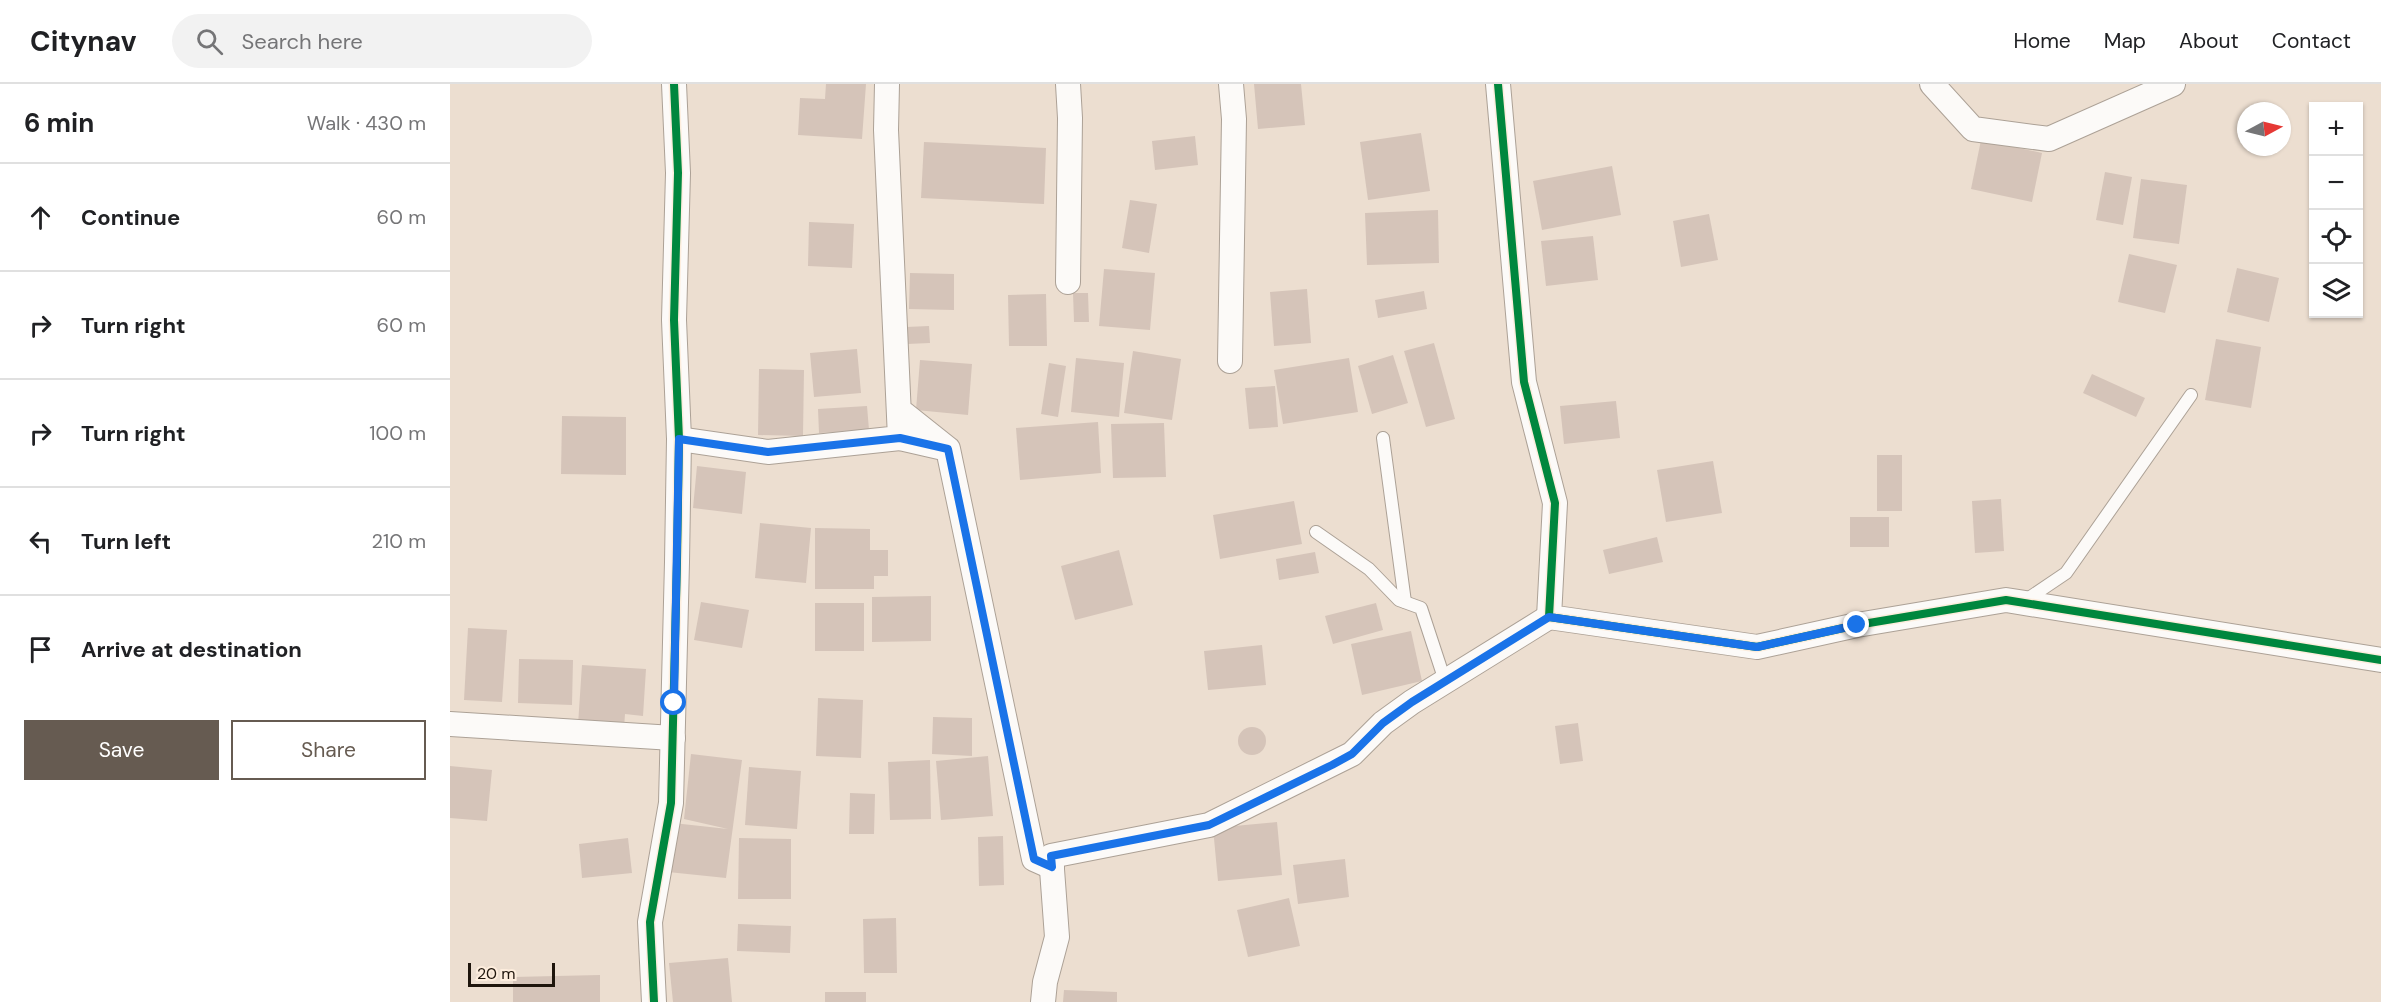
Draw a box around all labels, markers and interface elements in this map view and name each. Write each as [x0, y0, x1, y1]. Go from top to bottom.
search box [172, 14, 592, 68]
text: Citynav [30, 23, 136, 60]
icon: search [193, 25, 226, 58]
text: Search here [241, 27, 363, 56]
text: Home [2013, 27, 2071, 55]
text: Map [2104, 27, 2146, 55]
text: About [2179, 27, 2239, 55]
text: Contact [2272, 27, 2351, 55]
north arrow [2237, 102, 2291, 156]
map controls [2309, 102, 2363, 318]
button: + [2309, 102, 2363, 156]
text: 6 min [24, 106, 94, 140]
text: Walk · 430 m [307, 110, 426, 136]
button: − [2309, 156, 2363, 210]
icon: ahead [24, 201, 57, 234]
text: Continue [81, 203, 180, 232]
text: 60 m [377, 204, 426, 230]
button: locate [2309, 210, 2363, 264]
button: layers [2309, 264, 2363, 318]
icon: right [24, 309, 57, 342]
text: Turn right [81, 311, 186, 340]
text: 60 m [377, 312, 426, 338]
icon: right [24, 417, 57, 450]
text: Turn right [81, 419, 186, 448]
text: 100 m [369, 420, 426, 446]
icon: left [24, 525, 57, 558]
text: Turn left [81, 527, 171, 556]
text: 210 m [371, 528, 426, 554]
route end [1843, 611, 1869, 637]
icon: arrive [24, 633, 57, 666]
text: Arrive at destination [81, 635, 302, 664]
route start [660, 689, 686, 715]
button: Save [24, 720, 219, 780]
button: Share [231, 720, 426, 780]
scale bar [468, 960, 555, 988]
text: 20 m [477, 963, 516, 984]

